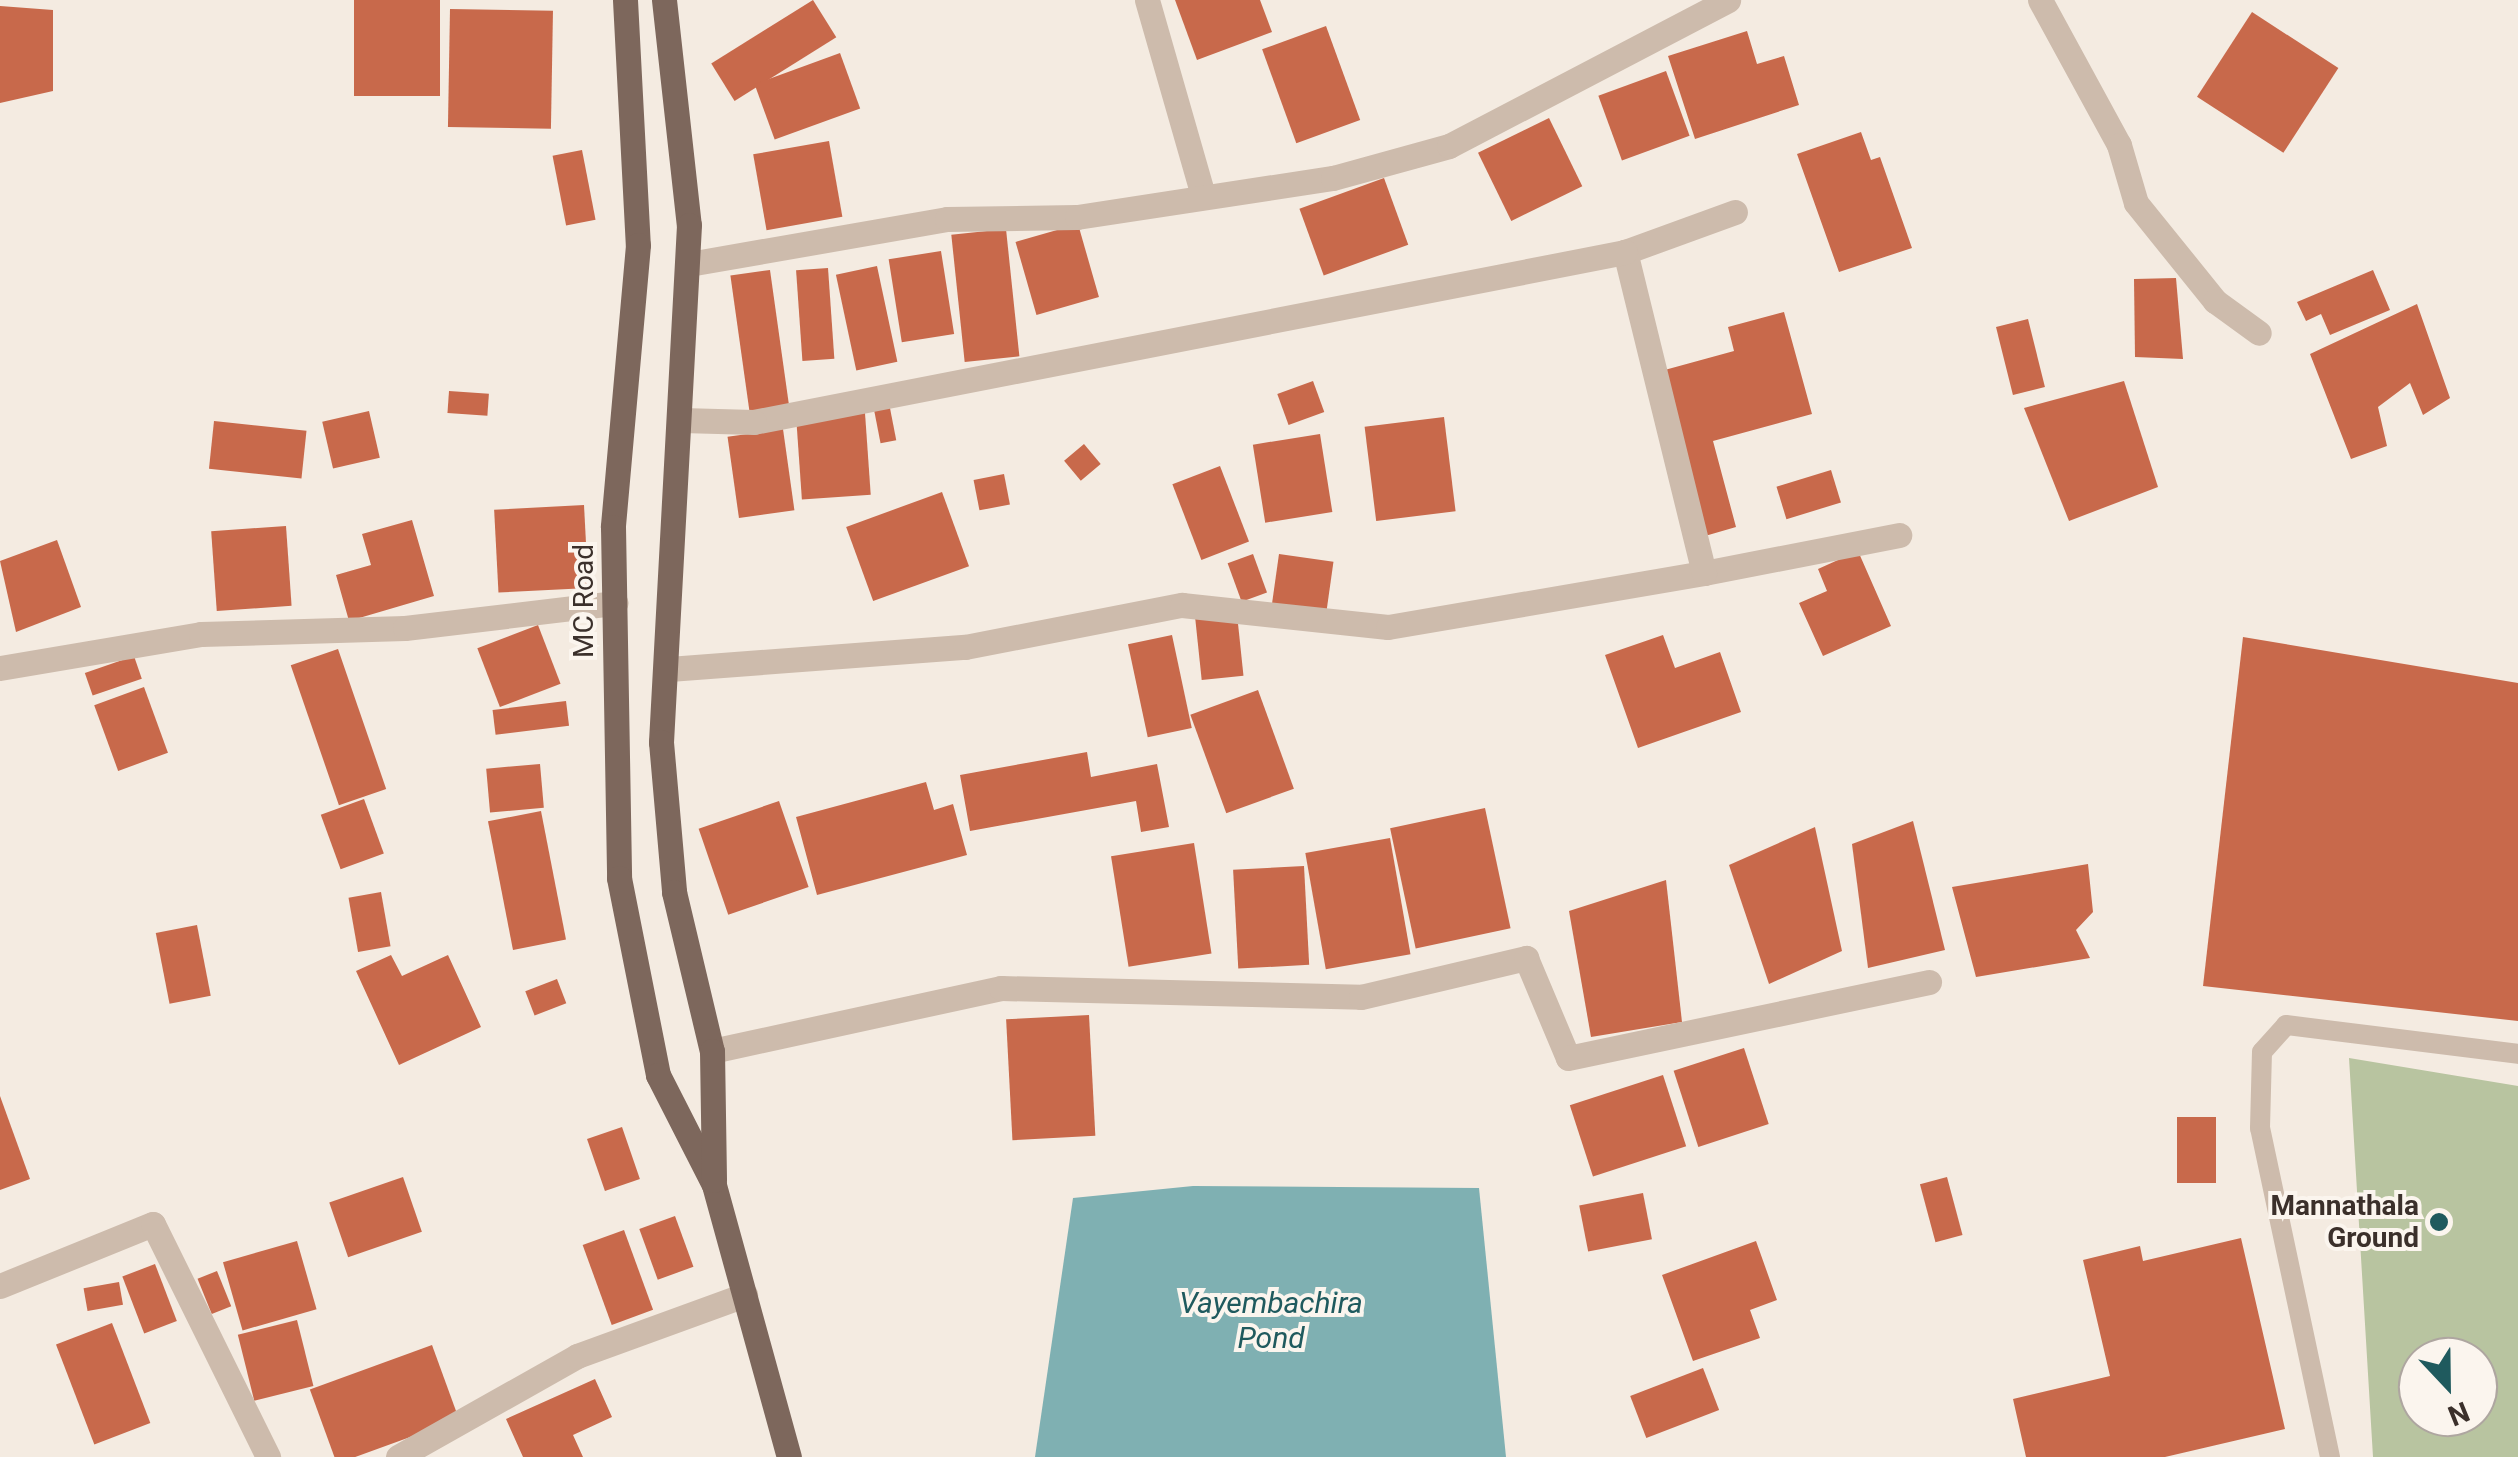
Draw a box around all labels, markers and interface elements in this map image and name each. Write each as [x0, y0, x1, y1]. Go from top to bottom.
street label: MC Road [567, 544, 601, 658]
place label: Mannathala Ground [2271, 1189, 2419, 1255]
marker: Mannathala Ground [2428, 1211, 2450, 1233]
water label: Vayembachira Pond [1179, 1285, 1363, 1356]
north arrow [2398, 1337, 2498, 1437]
text: N [2443, 1394, 2474, 1432]

